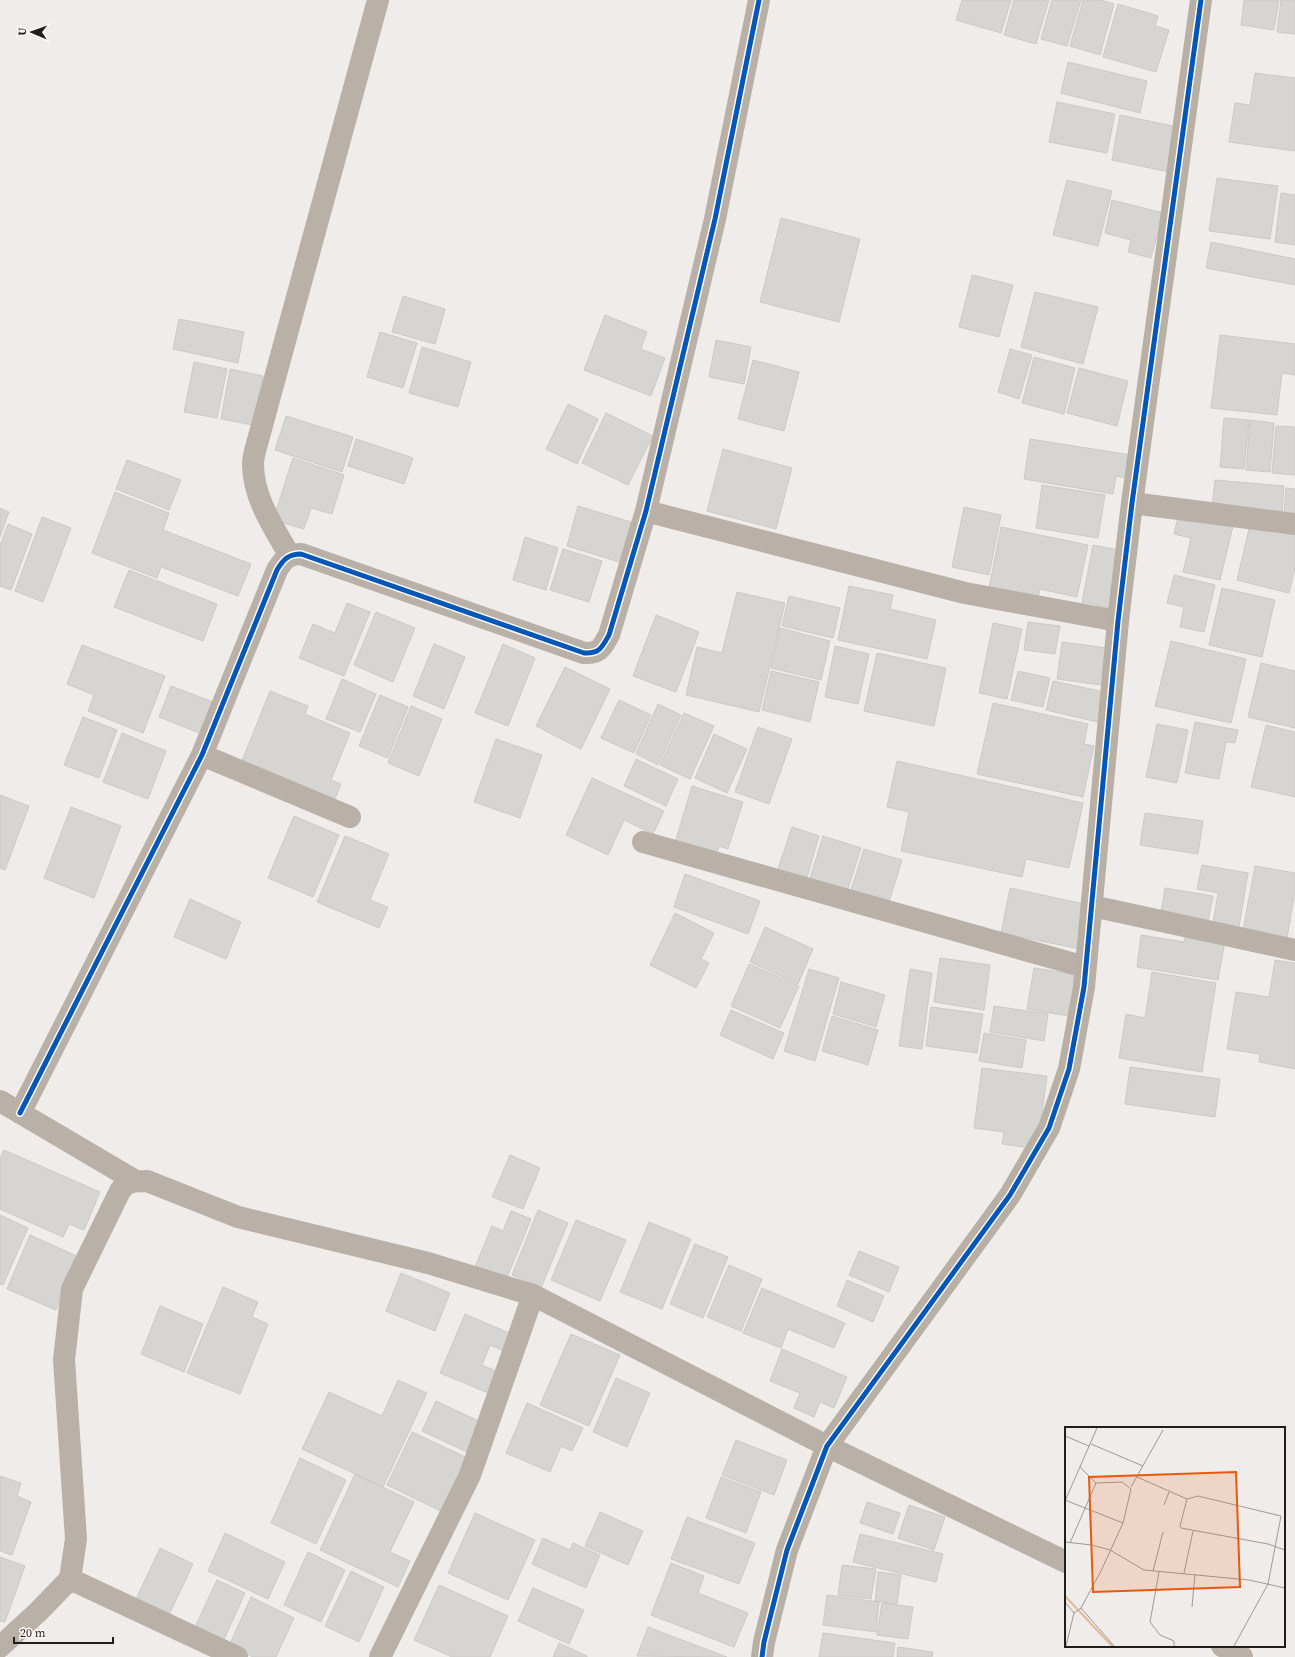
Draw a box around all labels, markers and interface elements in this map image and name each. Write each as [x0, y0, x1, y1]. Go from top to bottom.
north arrow [12, 12, 52, 52]
text: U [15, 27, 30, 36]
inset map [1065, 1427, 1285, 1647]
scale bar [14, 1619, 113, 1645]
text: 20 m [20, 1625, 46, 1641]

